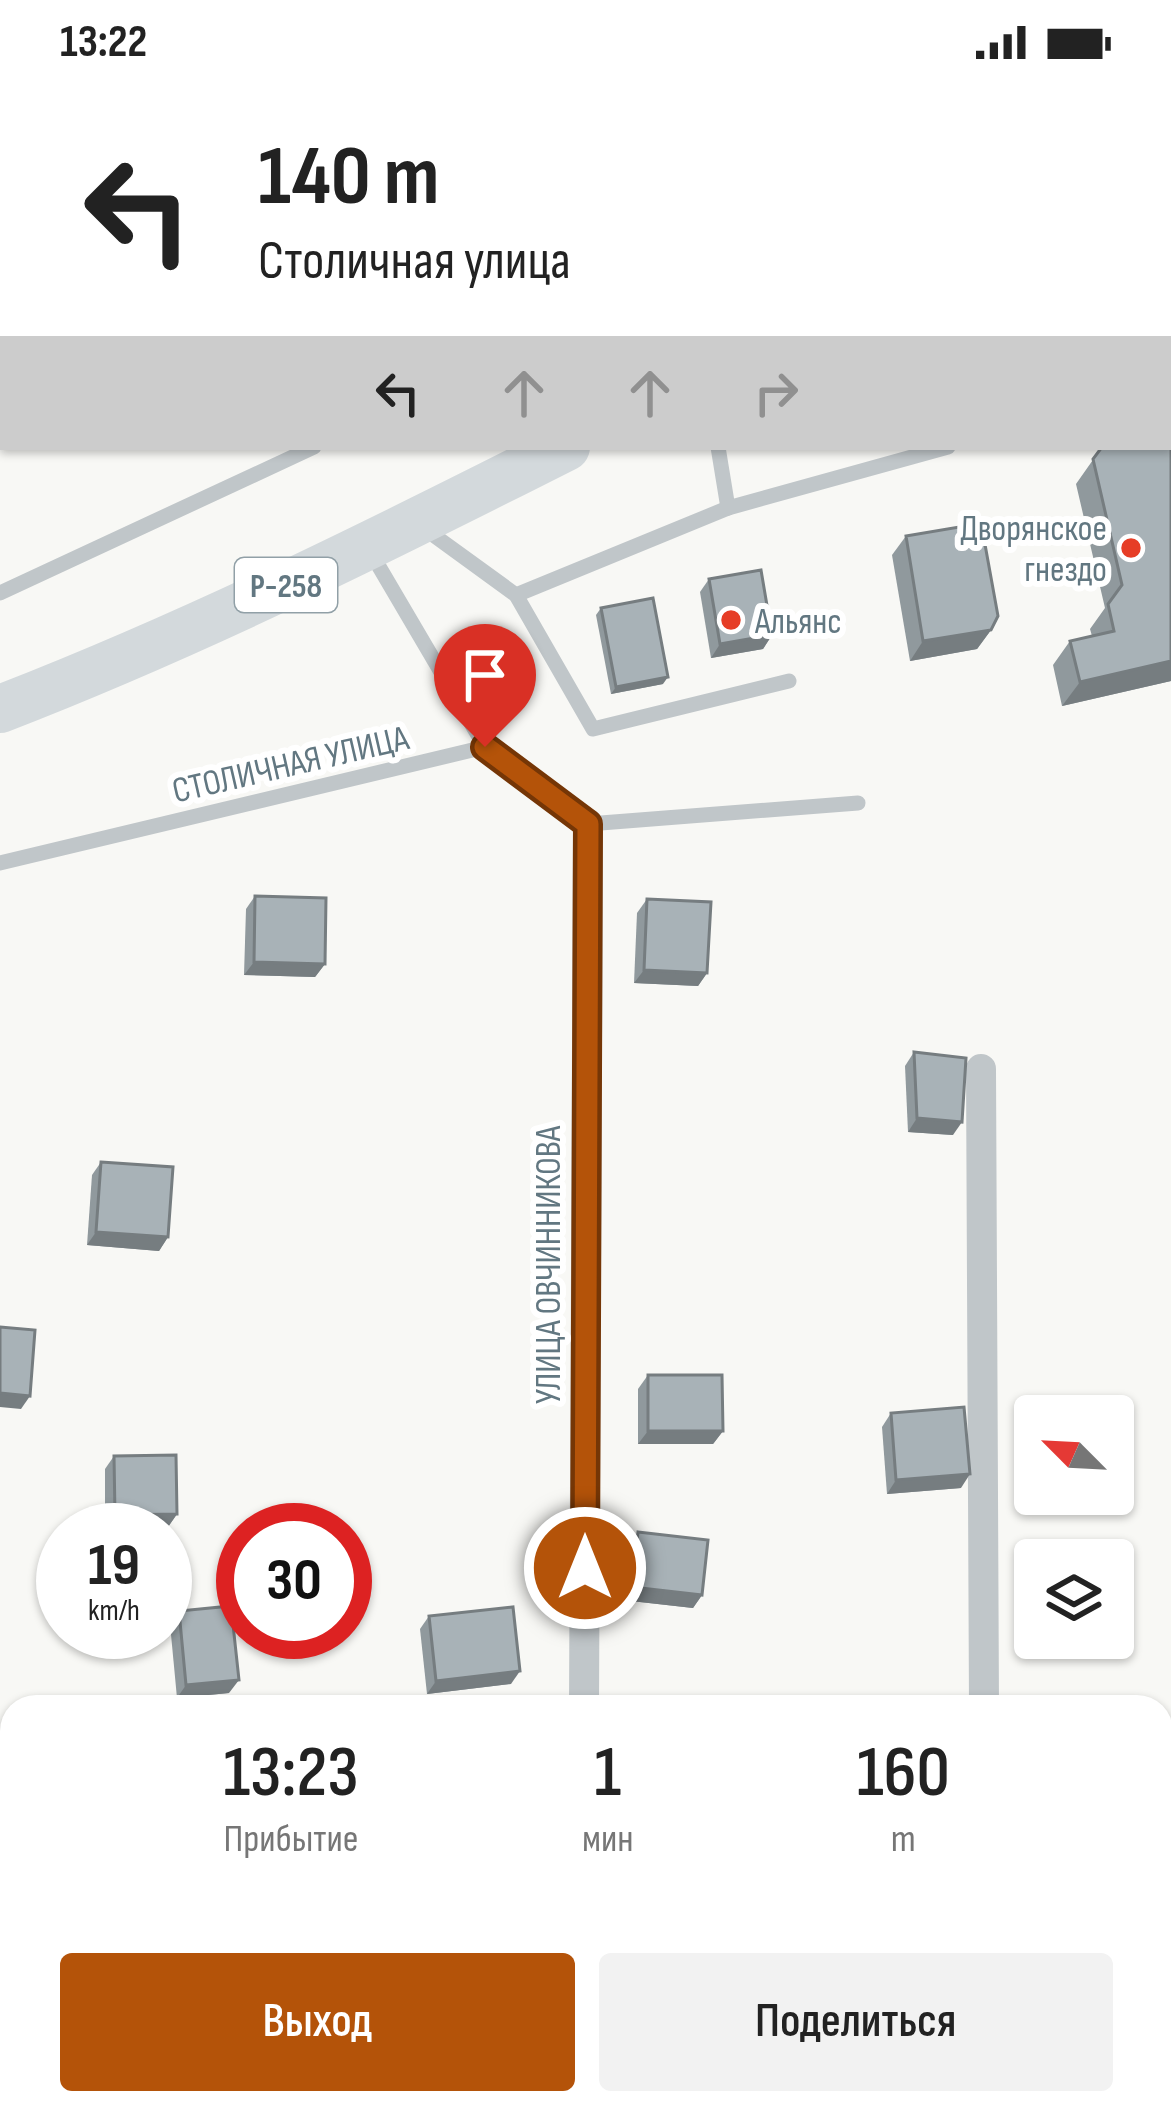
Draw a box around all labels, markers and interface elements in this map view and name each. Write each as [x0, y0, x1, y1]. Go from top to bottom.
text: 13:22 [60, 15, 147, 70]
text: 140 m [258, 127, 439, 228]
icon: left [60, 132, 216, 288]
text: Столичная улица [258, 229, 571, 294]
icon: left [365, 360, 431, 426]
icon: ahead [491, 360, 557, 426]
icon: ahead [617, 360, 683, 426]
icon: right [743, 360, 809, 426]
place label: Дворянское гнездо [960, 508, 1107, 592]
marker: Дворянское гнездо [1118, 535, 1144, 561]
road number: Р-258 [235, 558, 337, 612]
place label: Альянс [754, 601, 842, 644]
marker: Альянс [718, 607, 744, 633]
pin [434, 624, 536, 747]
icon: arrive [452, 642, 518, 708]
street label: СТОЛИЧНАЯ УЛИЦА [168, 717, 414, 814]
street label: УЛИЦА ОВЧИННИКОВА [528, 1125, 571, 1404]
north arrow [1014, 1395, 1134, 1515]
map controls [1014, 1395, 1134, 1659]
speed limit sign: 30 [216, 1503, 372, 1659]
position arrow [522, 1505, 648, 1631]
text: 19 [88, 1530, 140, 1602]
button: layers [1014, 1539, 1134, 1659]
text: km/h [88, 1593, 140, 1629]
text: 13:23 [223, 1730, 359, 1817]
text: 1 [594, 1730, 621, 1817]
text: 160 [857, 1730, 950, 1817]
text: Прибытие [223, 1816, 359, 1863]
text: мин [582, 1816, 634, 1863]
text: m [891, 1816, 916, 1863]
button: Выход [60, 1953, 575, 2091]
button: Поделиться [599, 1953, 1113, 2091]

